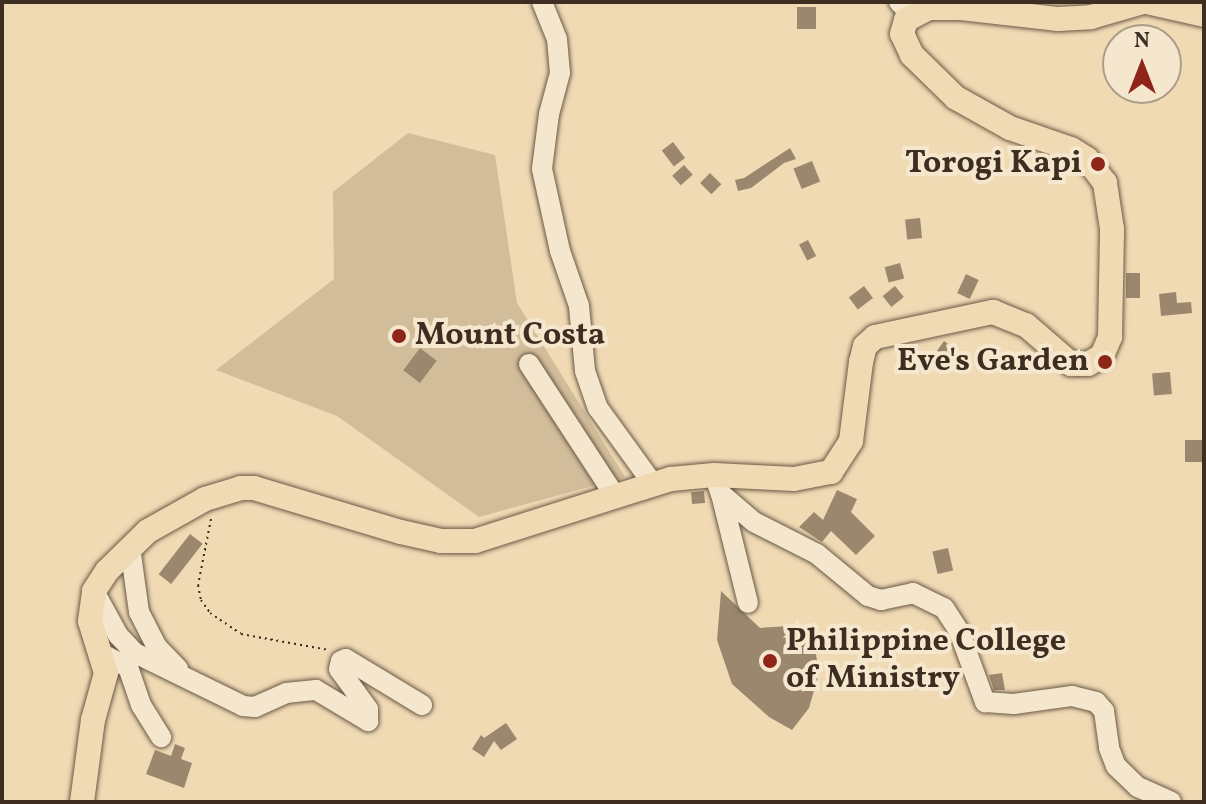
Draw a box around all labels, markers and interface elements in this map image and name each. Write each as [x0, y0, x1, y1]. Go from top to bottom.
north arrow [1102, 24, 1182, 104]
text: N [1134, 26, 1150, 57]
place label: Torogi Kapi [905, 145, 1082, 183]
marker: Torogi Kapi [1089, 155, 1107, 173]
place label: Mount Costa [415, 317, 605, 355]
marker: Mount Costa [390, 327, 408, 345]
place label: Eve's Garden [897, 343, 1089, 381]
marker: Eve's Garden [1096, 353, 1114, 371]
place label: Philippine College of Ministry [786, 624, 1066, 699]
marker: Philippine College of Ministry [761, 652, 779, 670]

